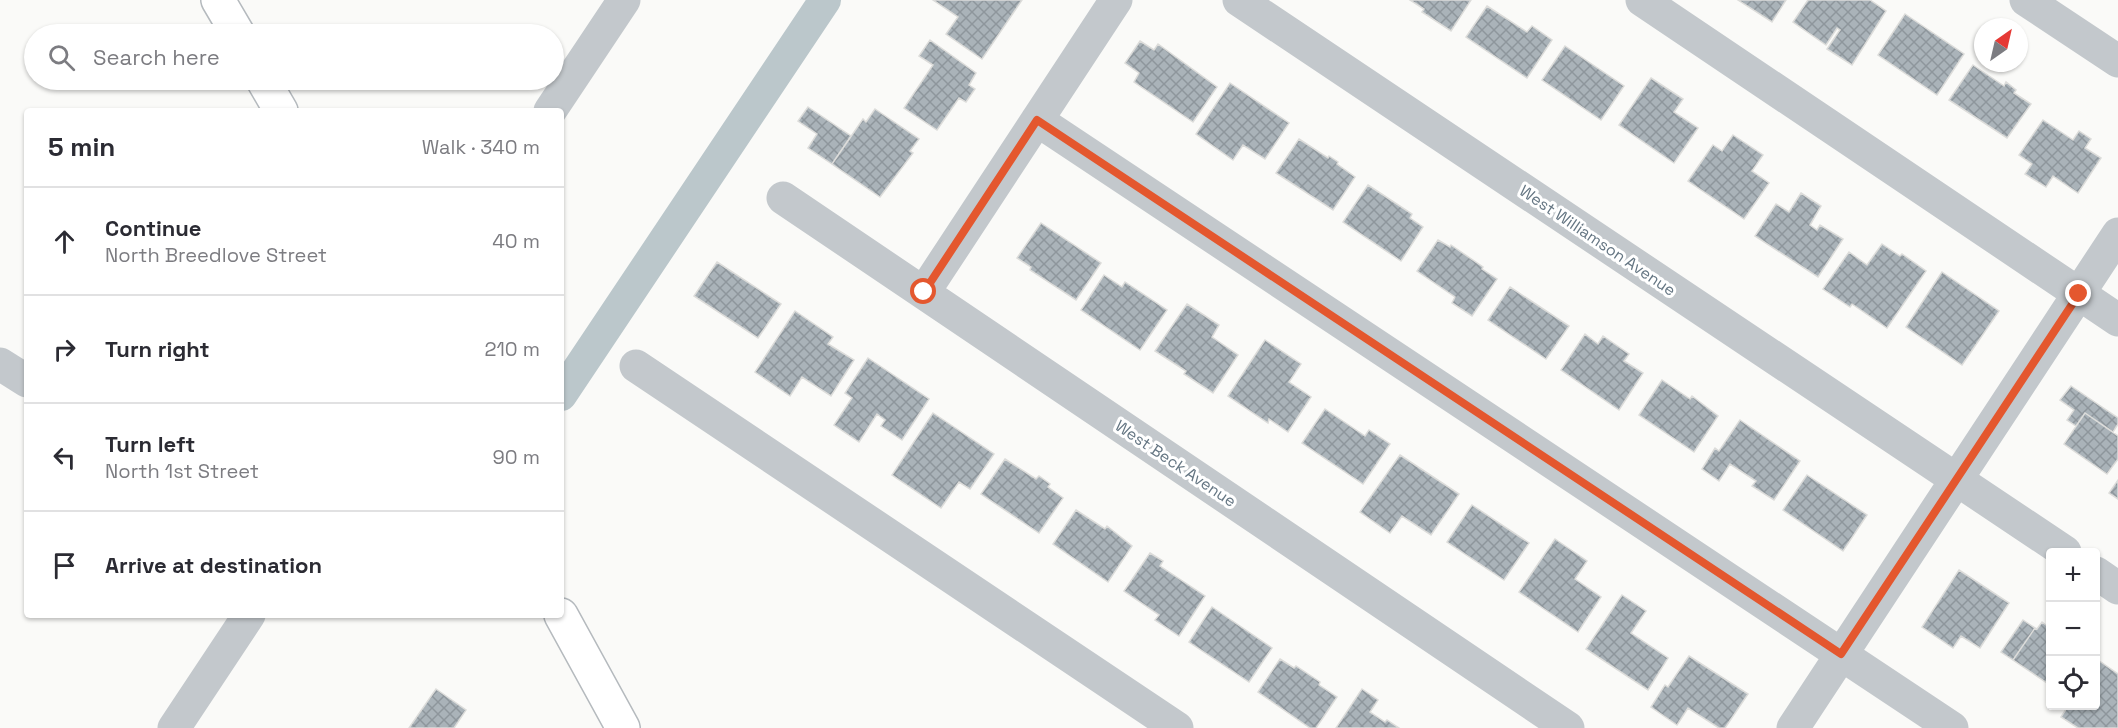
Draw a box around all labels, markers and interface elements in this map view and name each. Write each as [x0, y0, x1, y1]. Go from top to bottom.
north arrow [1974, 18, 2028, 72]
search box [24, 24, 564, 90]
icon: search [45, 41, 78, 74]
text: Search here [93, 43, 220, 71]
text: 5 min [48, 130, 115, 164]
text: Walk · 340 m [422, 134, 540, 160]
street label: West Williamson Avenue [1516, 180, 1680, 301]
text: Continue [105, 214, 201, 242]
icon: ahead [48, 225, 81, 258]
text: 40 m [492, 228, 540, 254]
text: North Breedlove Street [105, 242, 327, 268]
route start [910, 278, 936, 304]
route end [2065, 280, 2091, 306]
icon: right [48, 333, 81, 366]
text: Turn right [105, 335, 210, 363]
text: 210 m [484, 336, 540, 362]
street label: West Beck Avenue [1111, 415, 1240, 512]
text: Turn left [105, 430, 195, 458]
icon: left [48, 441, 81, 474]
text: 90 m [493, 444, 540, 470]
text: North 1st Street [105, 458, 259, 484]
map controls [2046, 548, 2100, 710]
button: + [2046, 548, 2100, 602]
icon: arrive [48, 549, 81, 582]
text: Arrive at destination [105, 551, 322, 579]
button: − [2046, 602, 2100, 656]
button: locate [2046, 656, 2100, 710]

